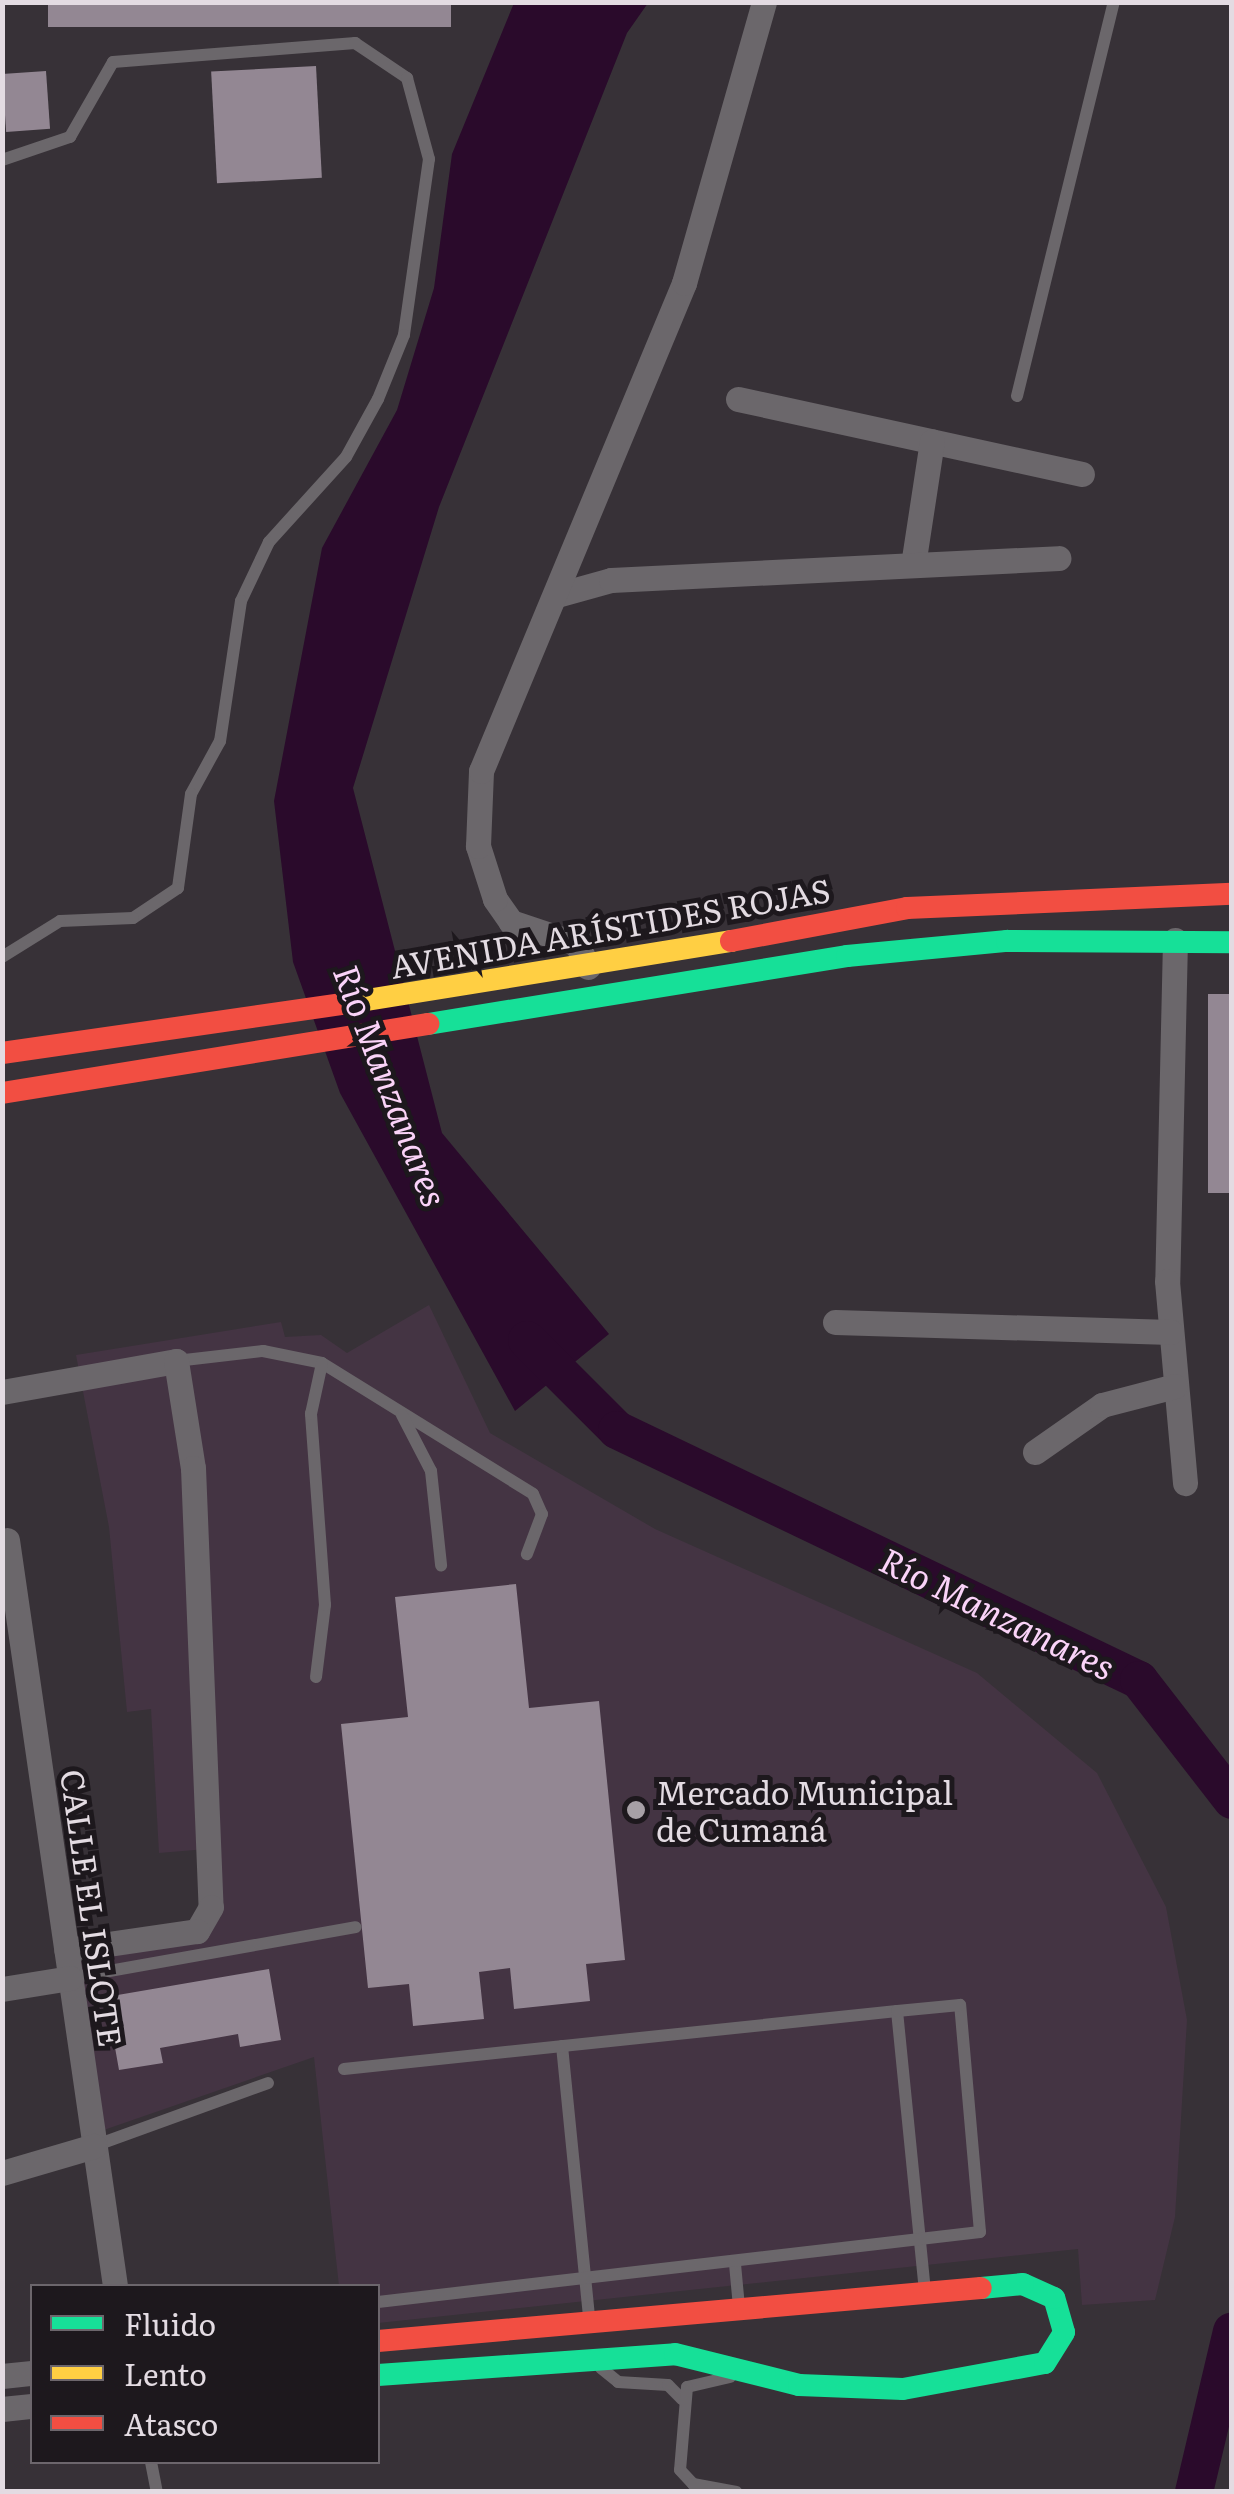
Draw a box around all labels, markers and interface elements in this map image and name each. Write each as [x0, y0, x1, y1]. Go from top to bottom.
street label: AVENIDA ARÍSTIDES ROJAS [387, 869, 833, 985]
water label: Río Manzanares [327, 958, 457, 1212]
water label: Río Manzanares [874, 1537, 1122, 1687]
street label: CALLE EL ISLOTE [55, 1767, 131, 2049]
place label: Mercado Municipal de Cumaná [656, 1773, 953, 1848]
marker: Mercado Municipal de Cumaná [625, 1799, 647, 1821]
legend [30, 2284, 380, 2464]
text: Fluido [124, 2301, 216, 2345]
text: Lento [124, 2351, 207, 2395]
text: Atasco [124, 2401, 218, 2445]

